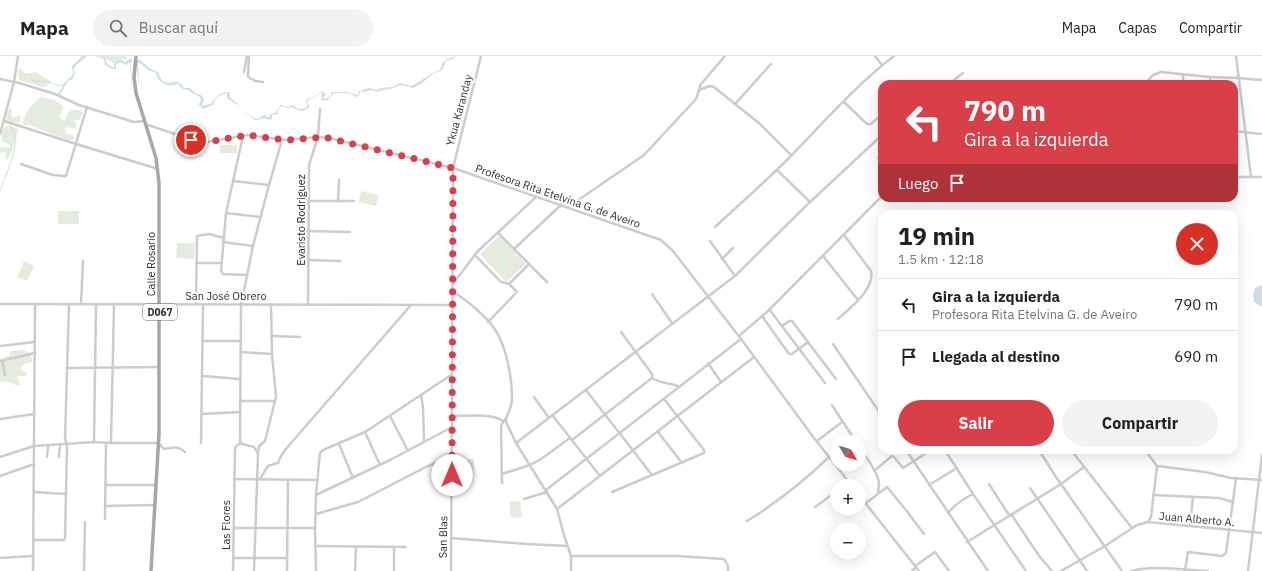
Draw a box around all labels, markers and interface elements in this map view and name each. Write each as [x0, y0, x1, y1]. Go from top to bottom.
search box [93, 10, 373, 46]
text: Mapa [20, 16, 69, 40]
icon: search [107, 17, 129, 39]
text: Buscar aquí [139, 18, 218, 37]
text: Mapa [1062, 19, 1096, 37]
text: Capas [1118, 19, 1157, 37]
text: Compartir [1179, 19, 1242, 37]
street label: Ykua Karanday [443, 72, 475, 147]
text: 790 m [964, 92, 1046, 129]
icon: left [898, 96, 950, 148]
pin [174, 123, 208, 157]
text: Gira a la izquierda [964, 128, 1108, 151]
icon: arrive [180, 129, 202, 151]
street label: Profesora Rita Etelvina G. de Aveiro [474, 161, 642, 231]
icon: arrive [946, 172, 968, 194]
street label: Evaristo Rodriguez [294, 174, 308, 266]
text: Luego [898, 174, 938, 193]
text: 19 min [898, 220, 975, 252]
button: close [1176, 223, 1218, 265]
street label: Calle Rosario [144, 232, 158, 296]
text: 1.5 km · 12:18 [898, 251, 984, 268]
text: Gira a la izquierda [932, 287, 1060, 306]
street label: San José Obrero [185, 289, 267, 303]
icon: left [898, 294, 920, 316]
text: 790 m [1174, 295, 1218, 314]
road number: D067 [143, 304, 177, 320]
text: Profesora Rita Etelvina G. de Aveiro [932, 306, 1137, 323]
icon: arrive [898, 346, 920, 368]
text: Llegada al destino [932, 347, 1060, 366]
text: 690 m [1174, 347, 1218, 366]
button: Salir [898, 400, 1054, 446]
button: Compartir [1062, 400, 1218, 446]
north arrow [830, 435, 866, 471]
map controls [830, 435, 866, 559]
position arrow [431, 454, 473, 496]
button: + [830, 479, 866, 515]
street label: Las Flores [219, 500, 233, 550]
street label: Juan Alberto A. [1159, 509, 1235, 529]
street label: San Blas [436, 516, 450, 558]
button: − [830, 523, 866, 559]

